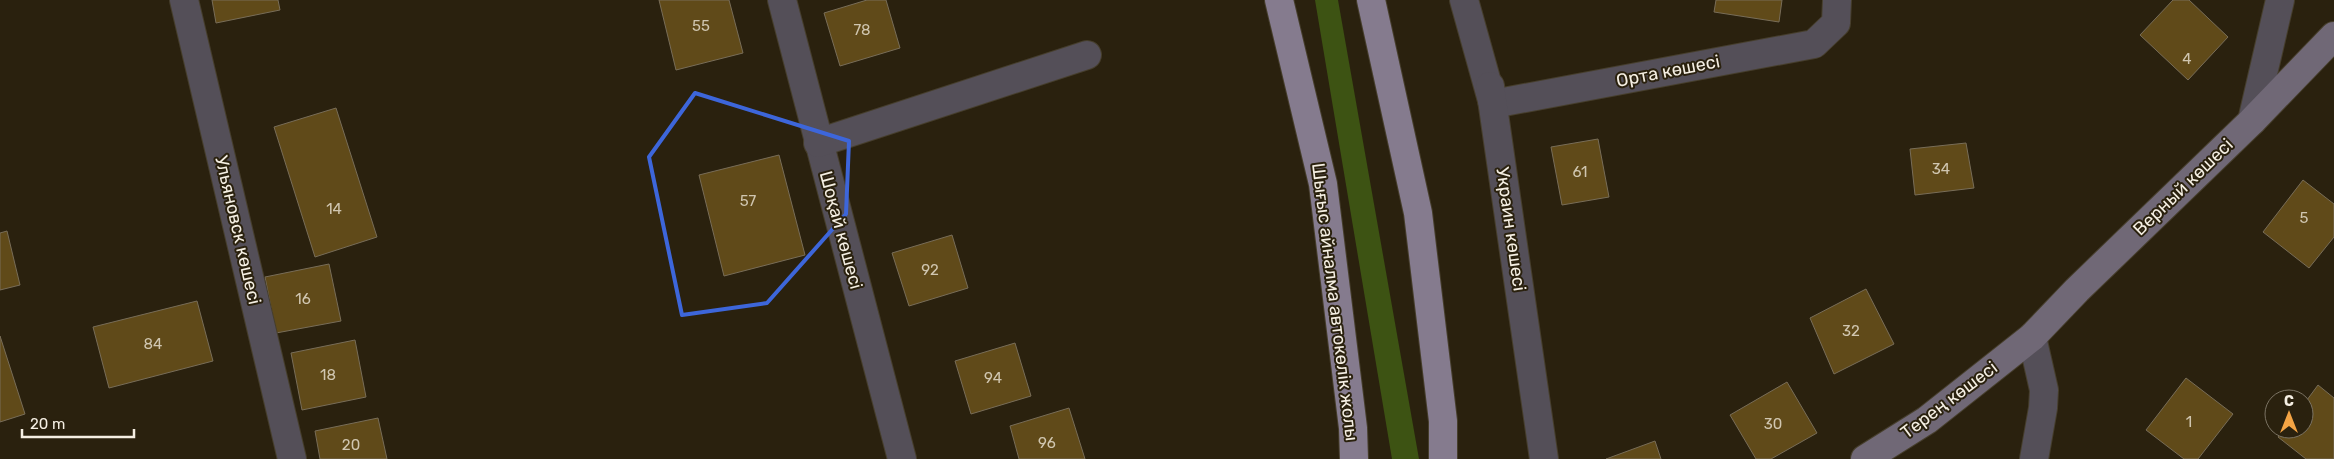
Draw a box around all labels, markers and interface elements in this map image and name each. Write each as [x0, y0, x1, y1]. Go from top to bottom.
house number: 55 [692, 17, 710, 35]
house number: 78 [853, 21, 871, 39]
street label: Орта көшесі [1614, 50, 1722, 92]
house number: 4 [2182, 50, 2192, 68]
street label: Верный көшесі [2128, 134, 2238, 240]
street label: Ульяновск көшесі [210, 153, 266, 307]
house number: 34 [1932, 160, 1950, 178]
street label: Шығыс айналма автокөлік жолы [1307, 162, 1363, 442]
house number: 61 [1572, 163, 1588, 181]
street label: Украин көшесі [1491, 166, 1531, 292]
street label: Шоқай көшесі [815, 168, 867, 292]
house number: 57 [740, 192, 757, 210]
house number: 14 [326, 200, 342, 218]
house number: 5 [2300, 209, 2309, 227]
house number: 92 [921, 261, 939, 279]
house number: 16 [295, 290, 311, 308]
house number: 32 [1842, 322, 1860, 340]
house number: 84 [144, 335, 162, 353]
street label: Терең көшесі [1896, 357, 2002, 443]
house number: 18 [320, 366, 336, 384]
house number: 94 [984, 369, 1002, 387]
north arrow [2264, 389, 2314, 439]
text: С [2284, 393, 2294, 410]
scale bar [22, 406, 135, 438]
house number: 1 [2186, 413, 2192, 431]
text: 20 m [30, 415, 65, 433]
house number: 30 [1764, 415, 1782, 433]
house number: 96 [1038, 434, 1056, 452]
house number: 20 [342, 436, 360, 454]

